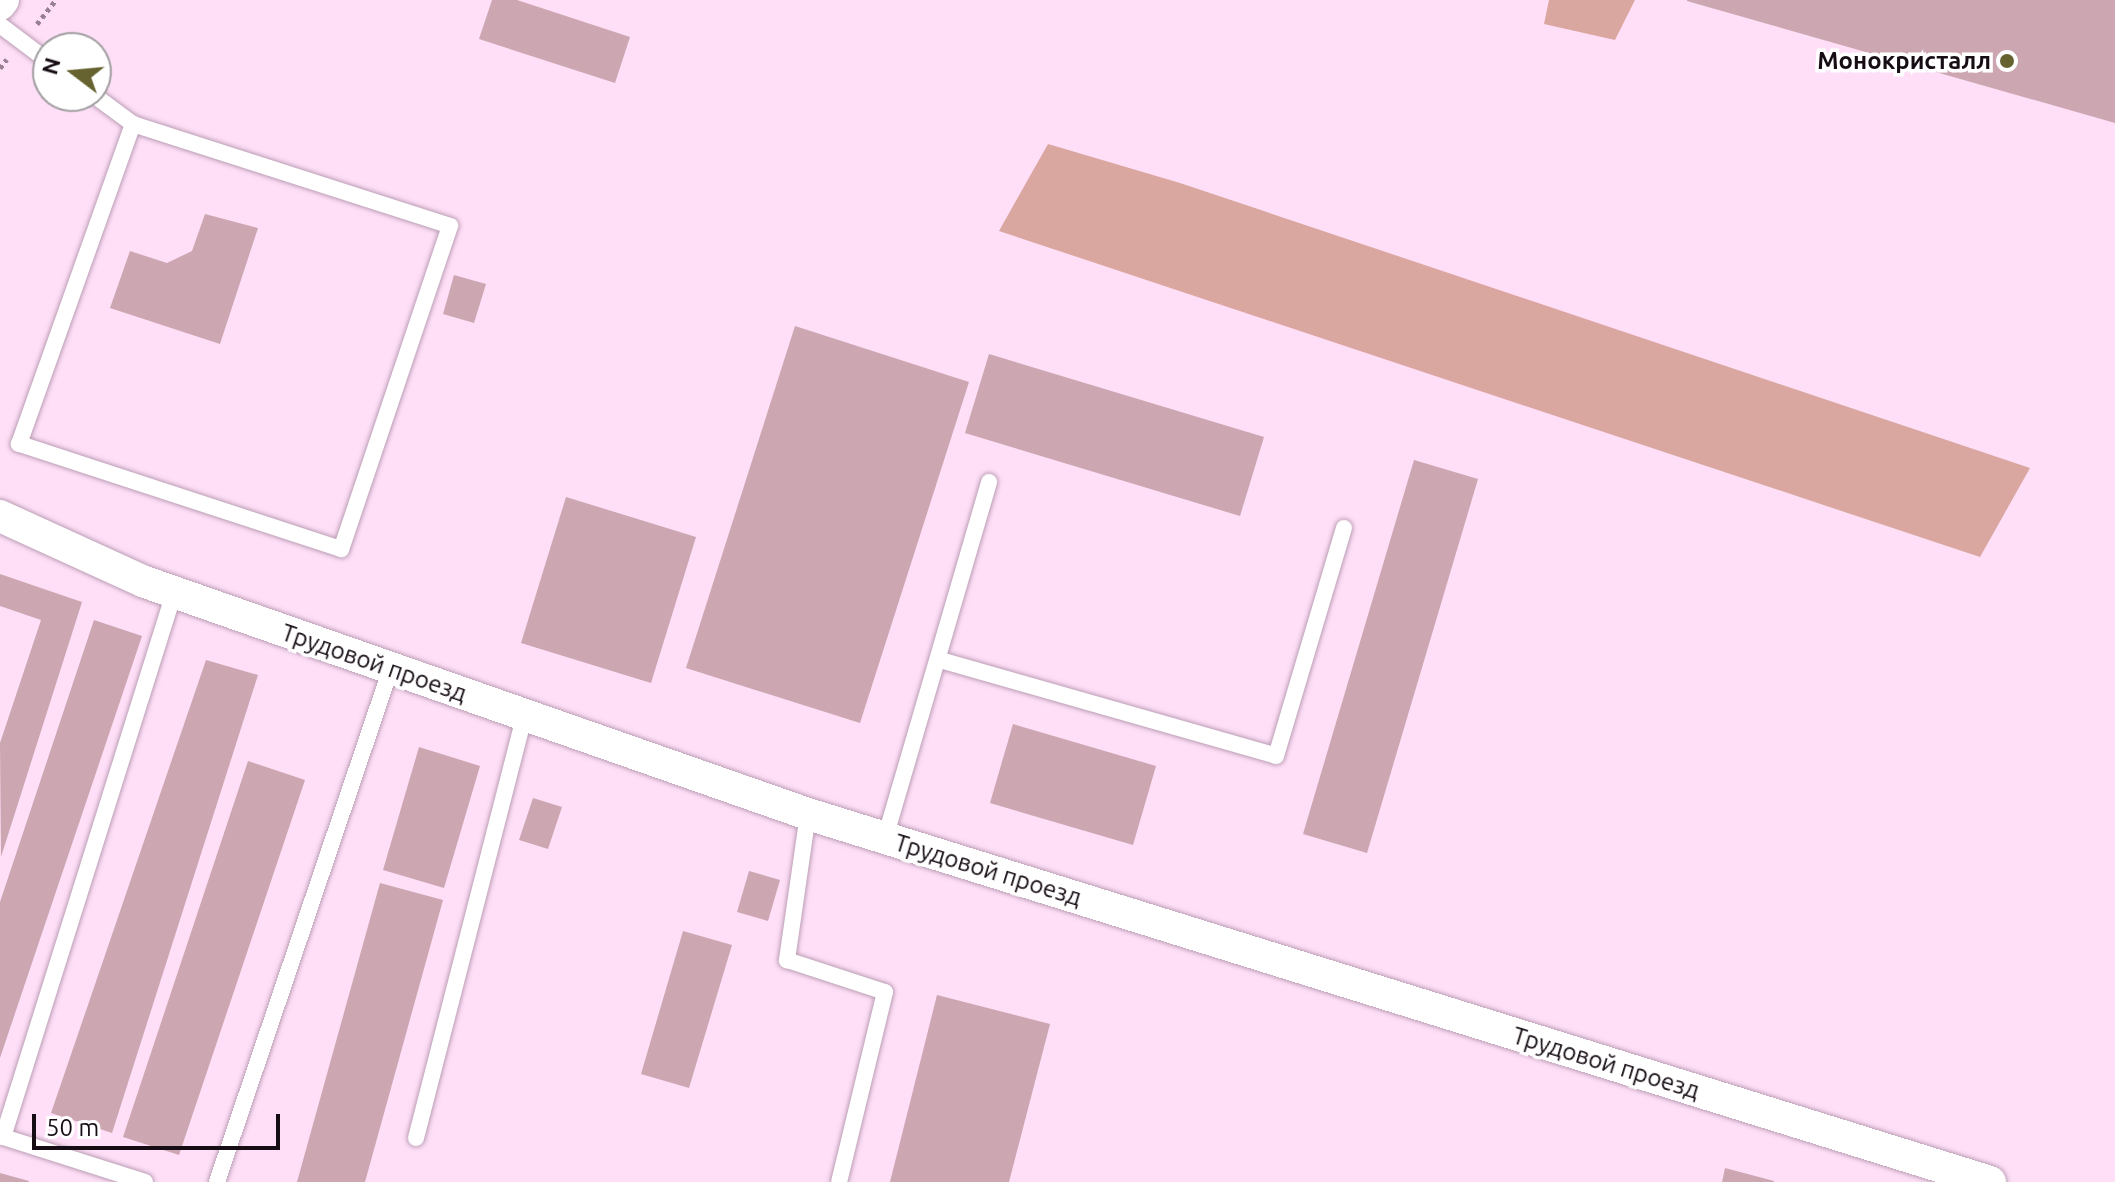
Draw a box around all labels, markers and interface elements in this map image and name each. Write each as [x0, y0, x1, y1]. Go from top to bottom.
north arrow [32, 32, 112, 112]
place label: Монокристалл [1817, 47, 1991, 75]
marker: Монокристалл [1998, 52, 2016, 70]
text: N [36, 54, 65, 77]
street label: Трудовой проезд [278, 618, 470, 708]
street label: Трудовой проезд [891, 828, 1085, 912]
street label: Трудовой проезд [1509, 1021, 1703, 1105]
scale bar [36, 1098, 284, 1148]
text: 50 m [46, 1114, 99, 1141]

